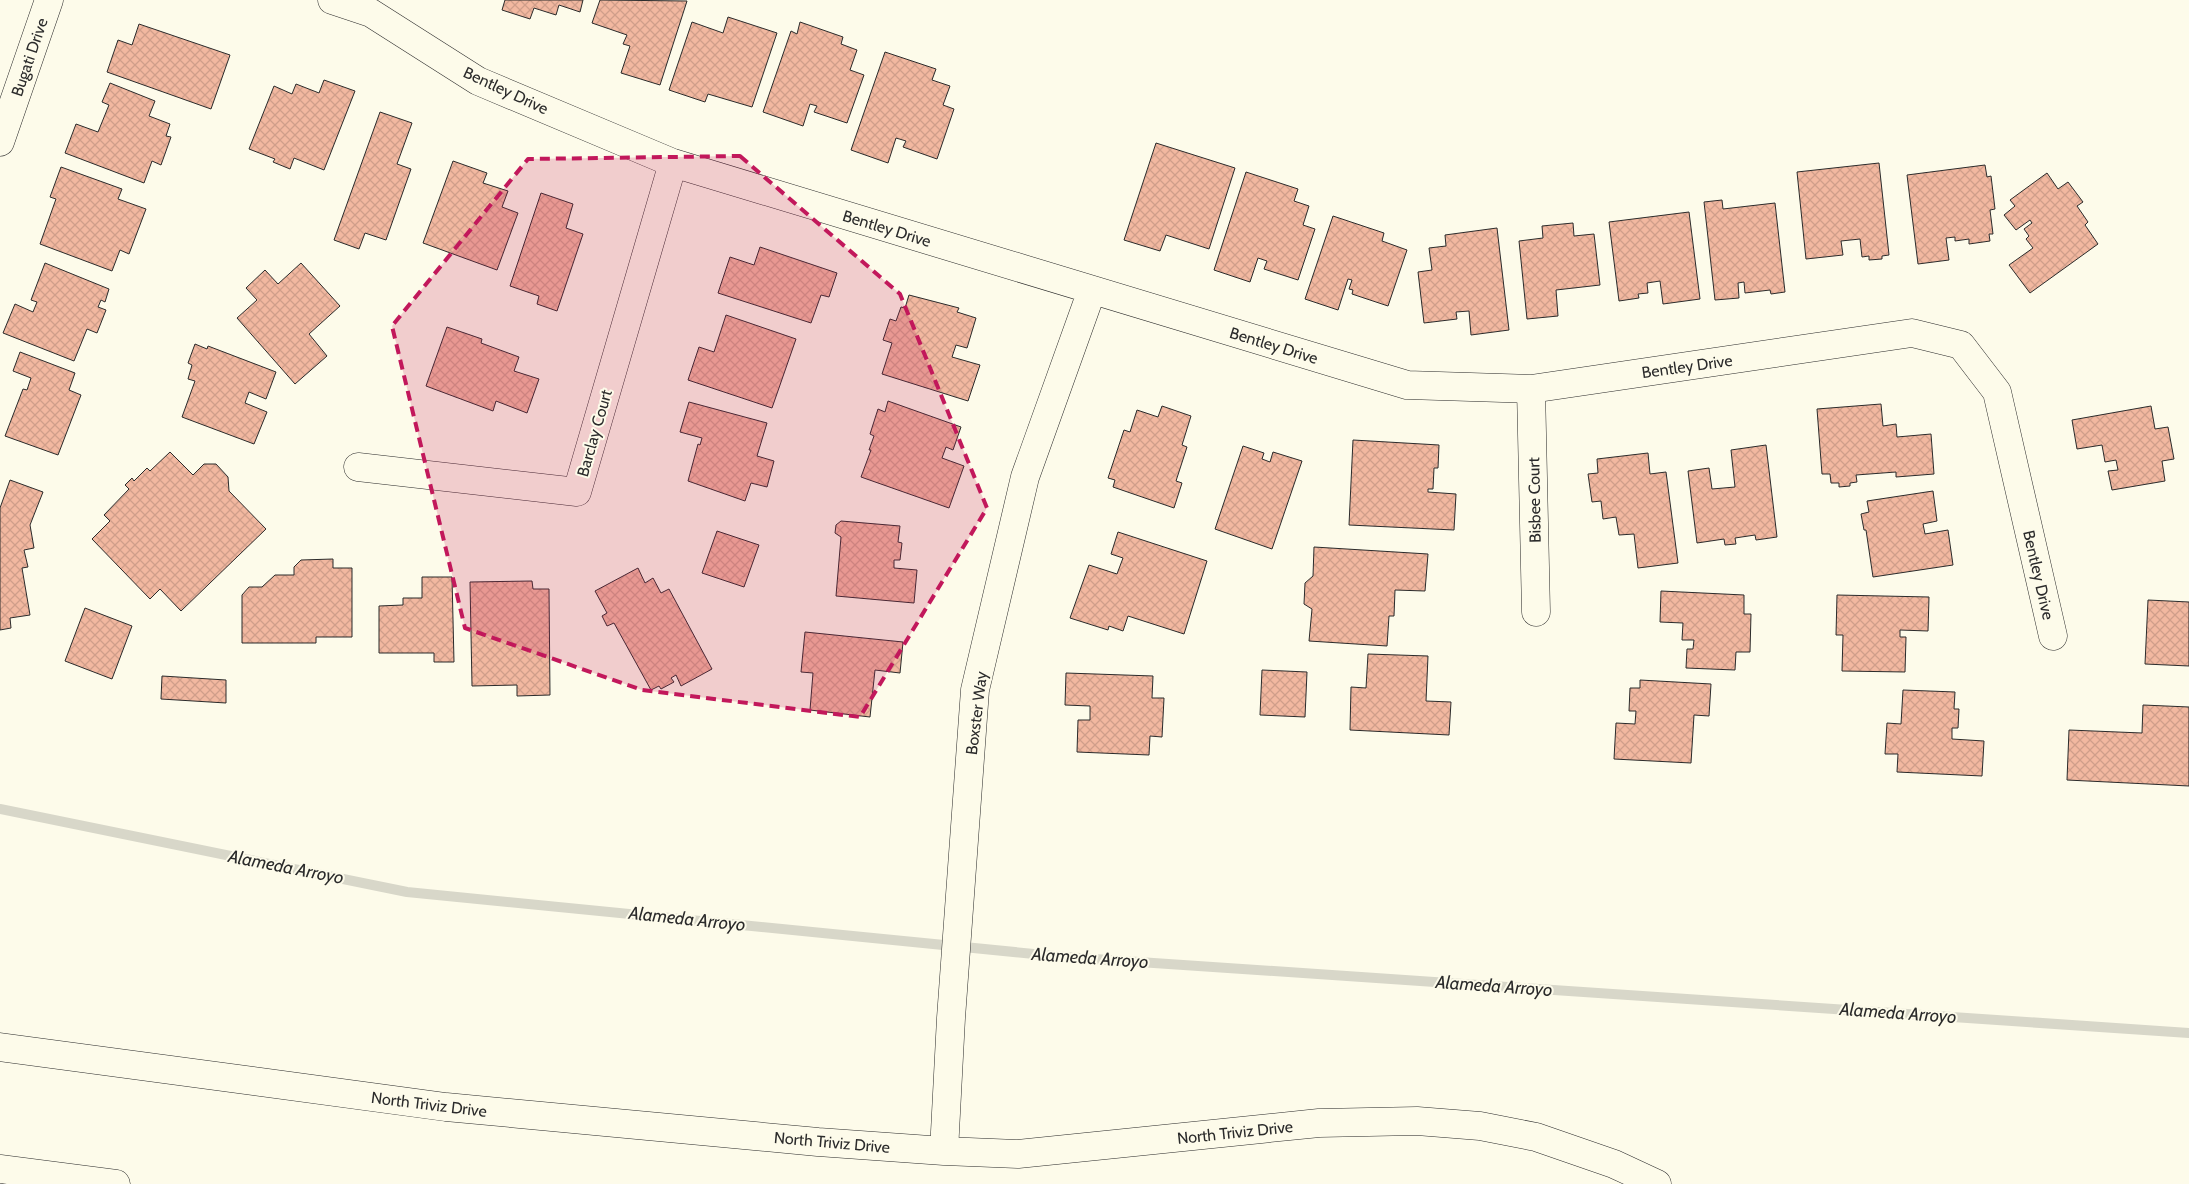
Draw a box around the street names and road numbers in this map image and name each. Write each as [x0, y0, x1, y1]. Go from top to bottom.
street label: Bugati Drive [7, 15, 52, 99]
street label: Bentley Drive [460, 63, 551, 118]
street label: Bentley Drive [840, 206, 933, 251]
street label: Bentley Drive [1227, 323, 1320, 368]
street label: Bentley Drive [1641, 351, 1734, 382]
street label: Barclay Court [573, 387, 616, 479]
street label: Bisbee Court [1524, 456, 1545, 543]
street label: Bentley Drive [2019, 528, 2058, 622]
street label: Boxster Way [962, 670, 991, 756]
street label: North Triviz Drive [370, 1088, 488, 1121]
street label: North Triviz Drive [1176, 1117, 1294, 1148]
street label: North Triviz Drive [773, 1128, 891, 1157]

